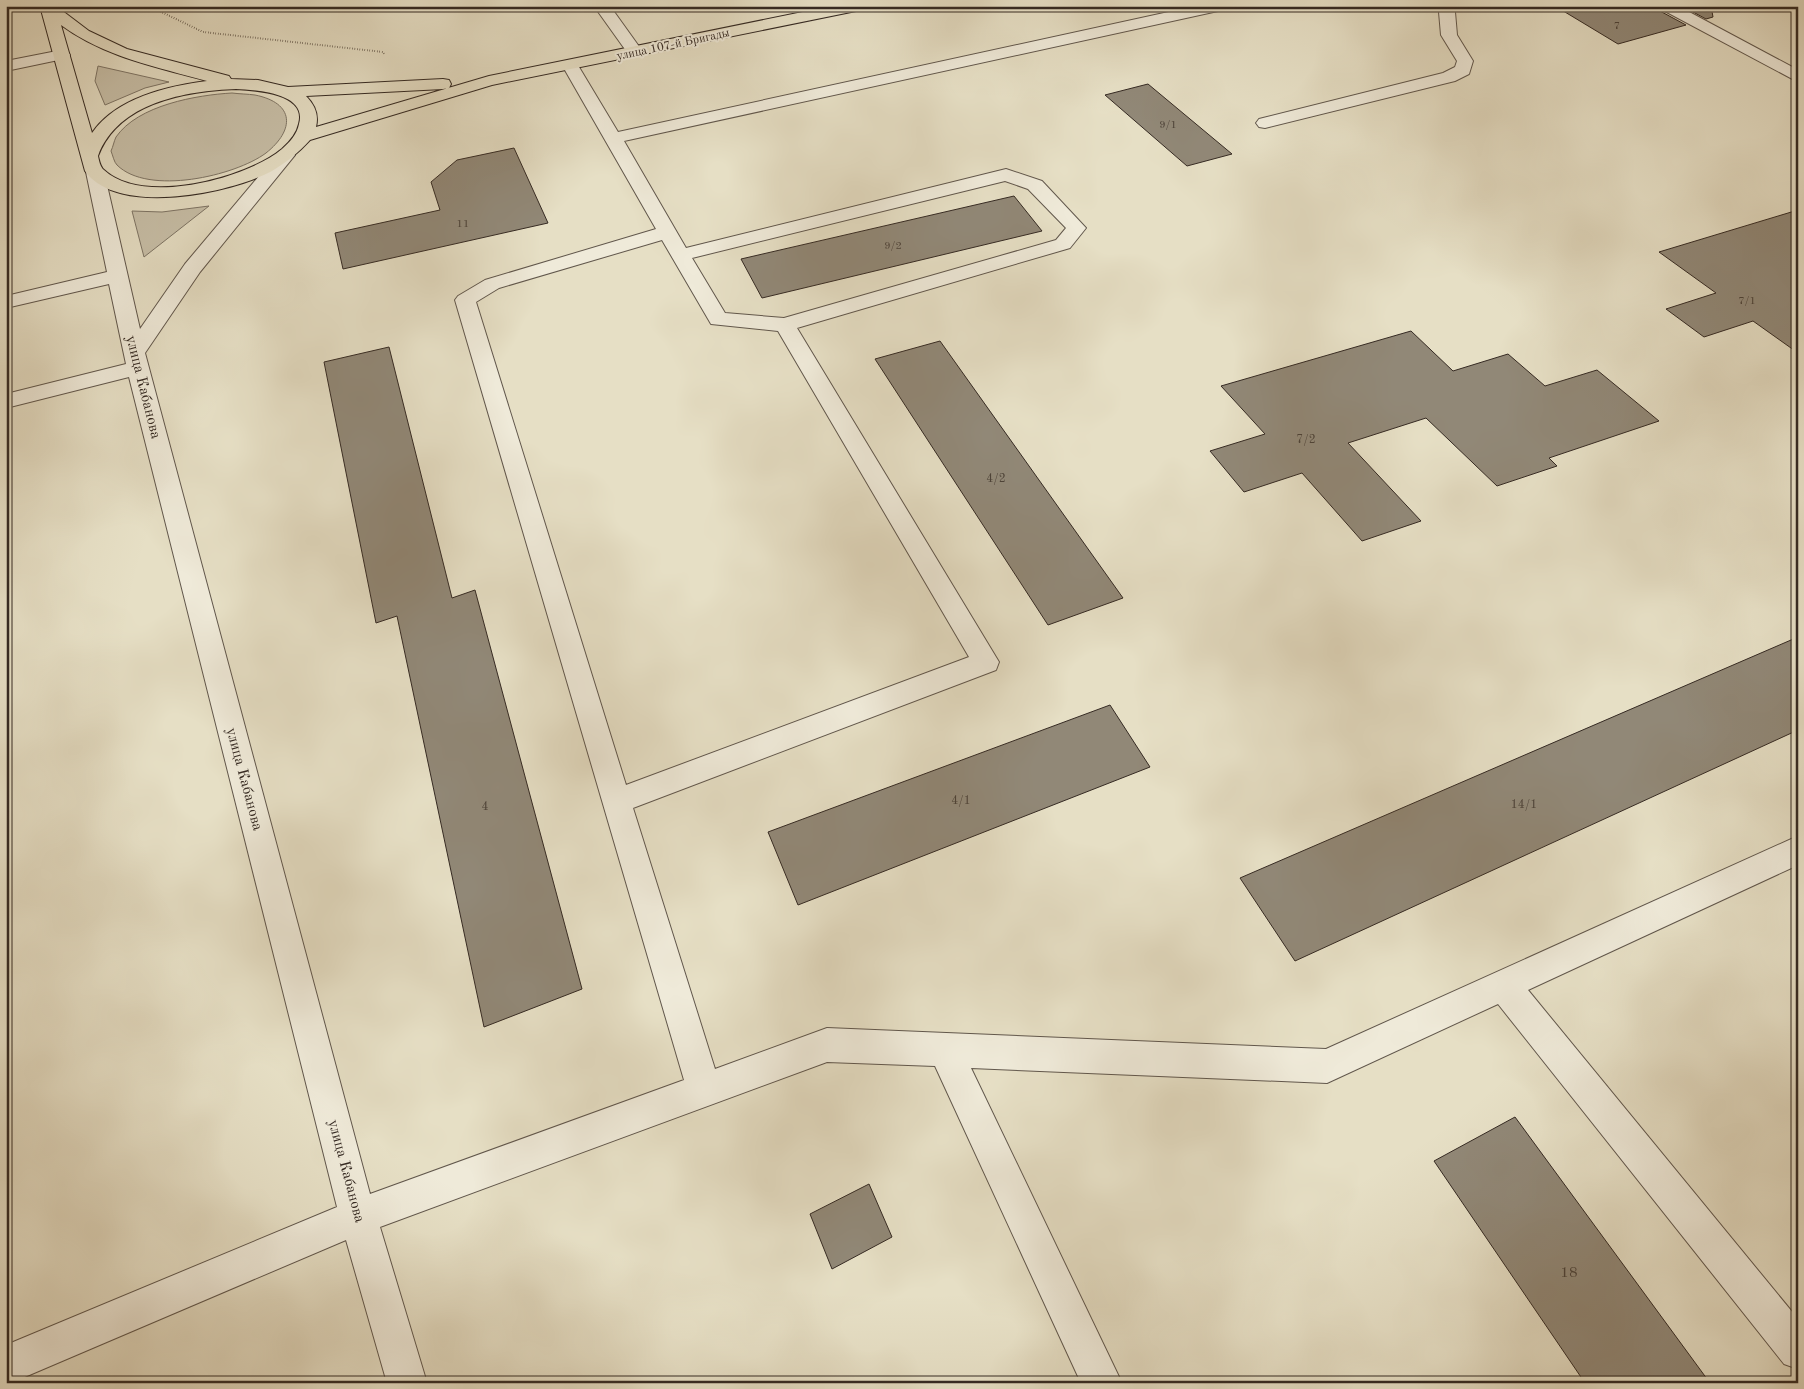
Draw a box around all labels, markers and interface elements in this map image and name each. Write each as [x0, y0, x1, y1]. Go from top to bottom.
house number: 7 [1614, 21, 1620, 32]
street label: улица 107-й Бригады [616, 27, 731, 63]
house number: 9/1 [1159, 120, 1177, 131]
house number: 11 [457, 219, 469, 230]
house number: 9/2 [884, 241, 902, 252]
house number: 7/1 [1738, 296, 1756, 307]
street label: улица Кабанова [122, 334, 163, 441]
house number: 7/2 [1296, 434, 1316, 446]
house number: 4/2 [986, 473, 1006, 485]
street label: улица Кабанова [223, 726, 265, 833]
house number: 4/1 [951, 795, 971, 807]
house number: 14/1 [1511, 799, 1537, 811]
house number: 4 [482, 801, 489, 813]
street label: улица Кабанова [325, 1118, 367, 1225]
house number: 18 [1560, 1266, 1578, 1281]

